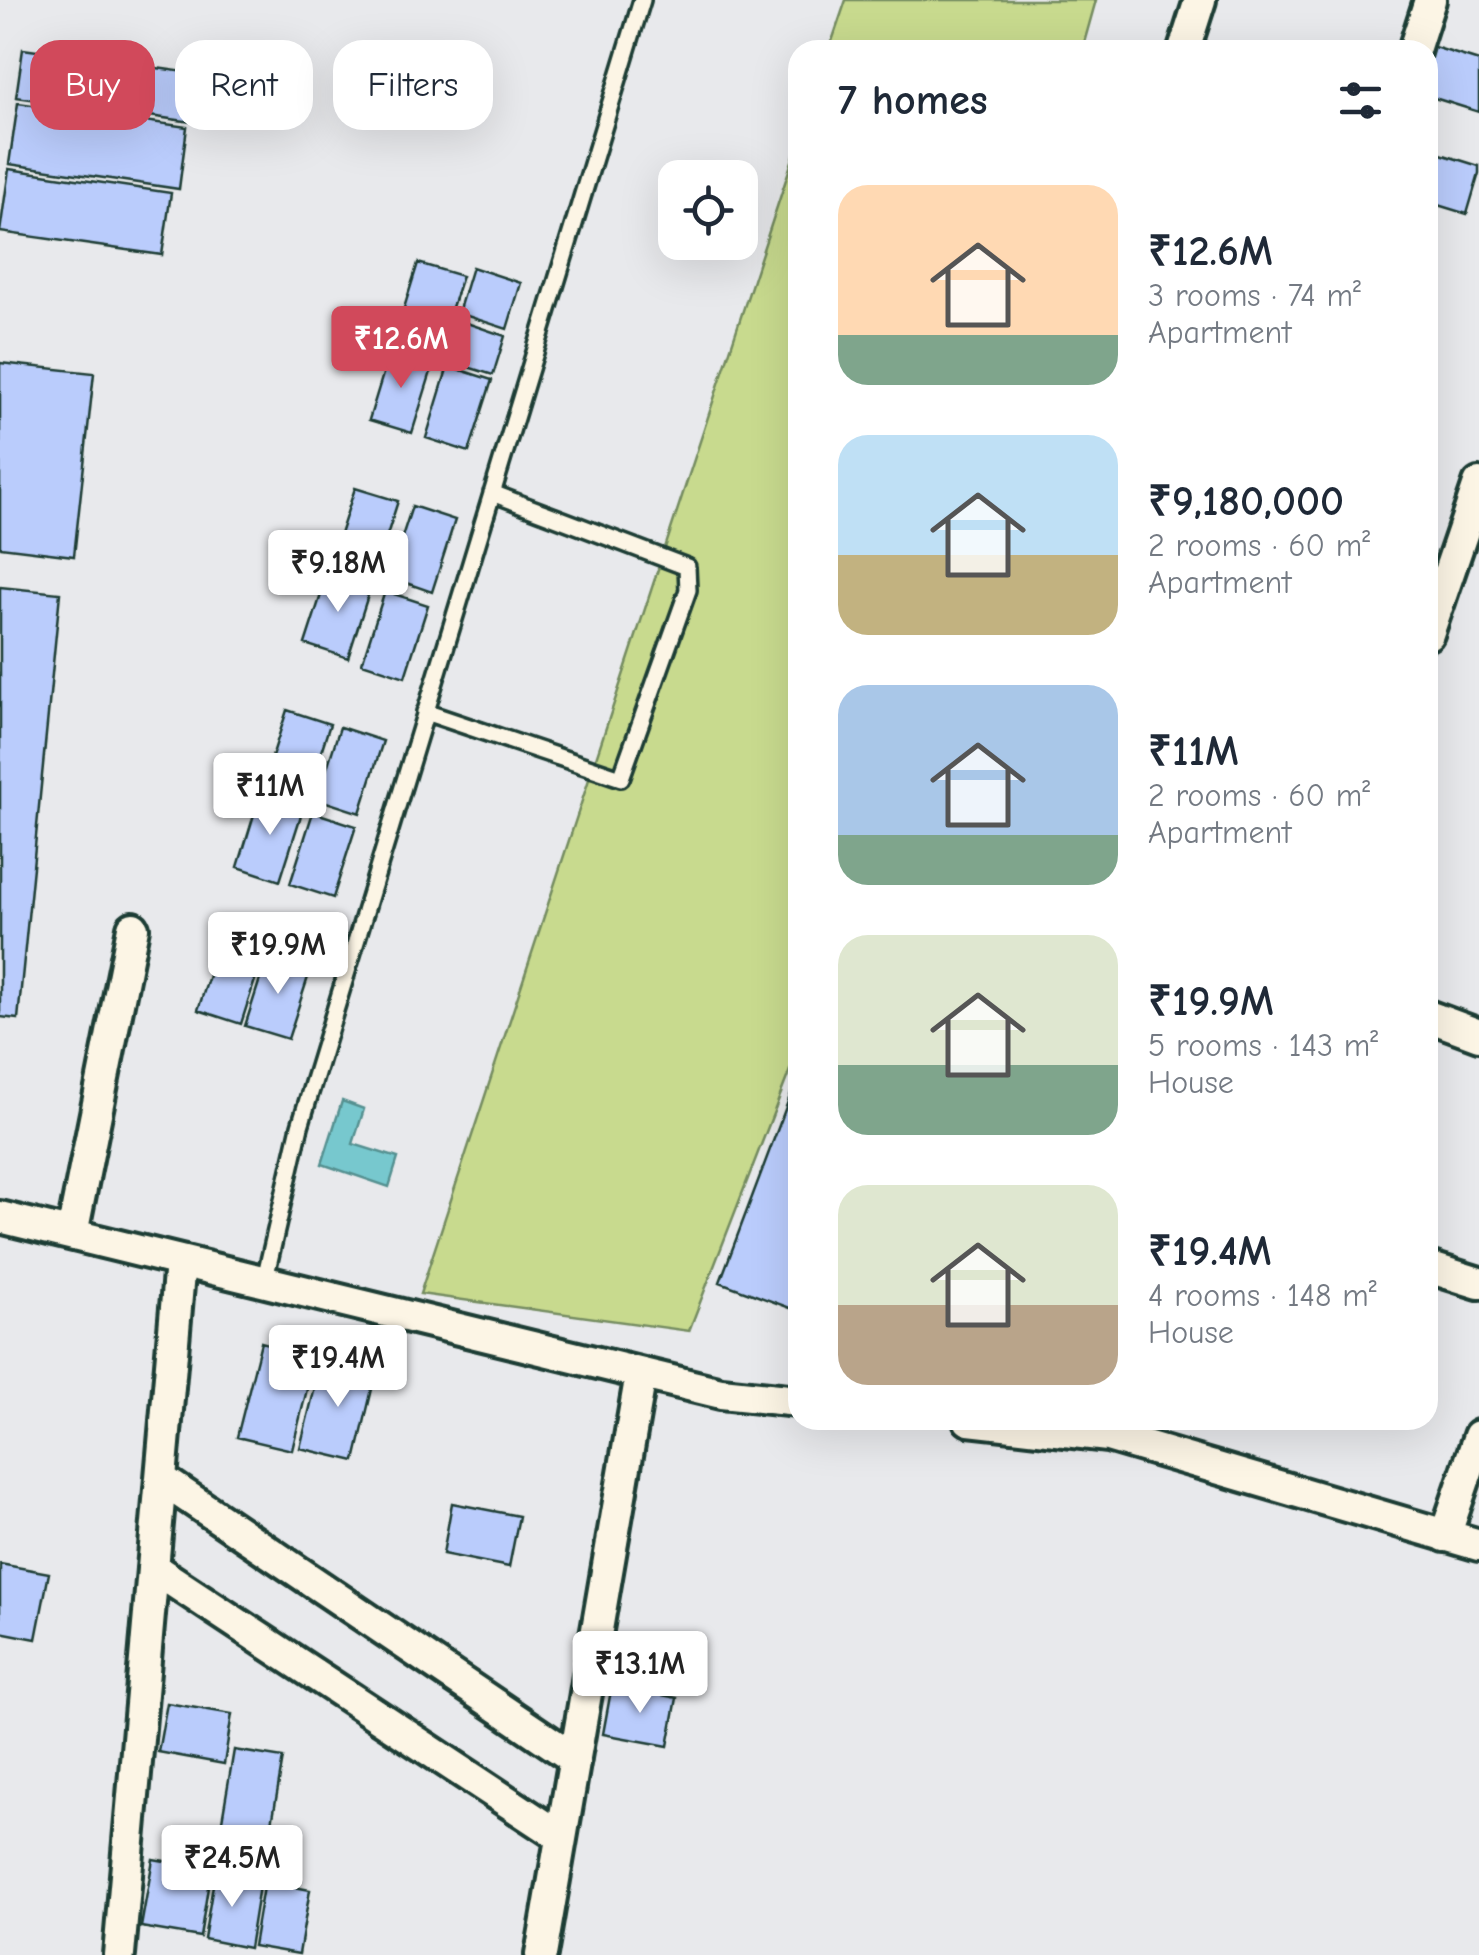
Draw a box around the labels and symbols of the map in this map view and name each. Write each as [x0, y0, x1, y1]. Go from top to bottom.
pin: ₹12.6M [320, 306, 482, 391]
pin: ₹9.18M [257, 530, 419, 615]
pin: ₹11M [211, 753, 329, 838]
pin: ₹19.9M [197, 912, 359, 997]
pin: ₹19.4M [257, 1325, 419, 1410]
pin: ₹13.1M [559, 1631, 721, 1716]
pin: ₹24.5M [151, 1825, 313, 1910]

